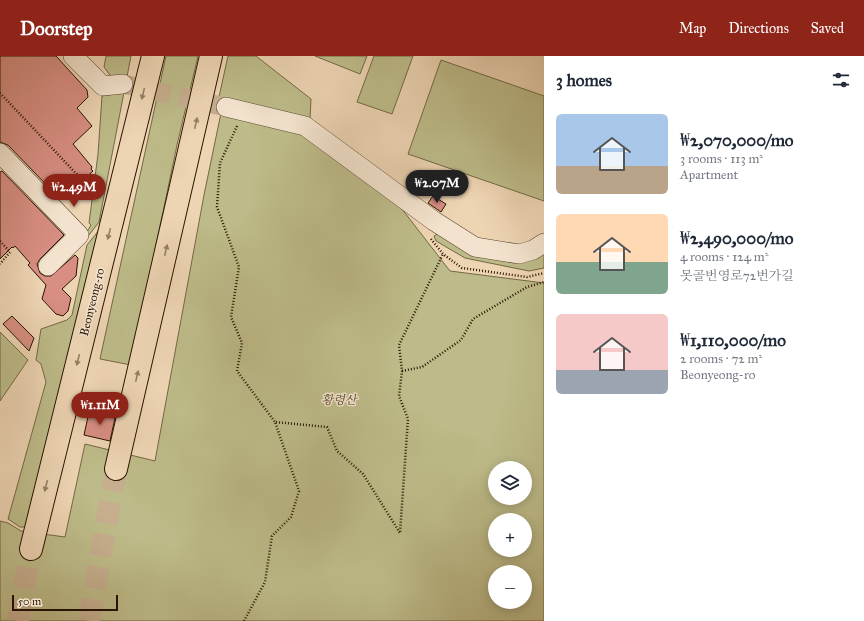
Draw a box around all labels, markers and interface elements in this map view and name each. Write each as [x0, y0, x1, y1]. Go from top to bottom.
text: Doorstep [20, 17, 93, 40]
text: Map [679, 20, 706, 37]
text: Directions [728, 20, 789, 37]
text: Saved [811, 20, 844, 37]
icon: filters [830, 69, 852, 91]
text: 3 homes [556, 70, 612, 91]
one-way arrow [140, 88, 146, 100]
one-way arrow [193, 117, 199, 129]
icon: home [588, 130, 636, 178]
text: ₩2,070,000/mo [680, 130, 794, 151]
text: 3 rooms · 113 m² [680, 151, 763, 167]
text: Apartment [680, 167, 738, 183]
pin: ₩2.07M [404, 170, 470, 204]
pin: ₩2.49M [41, 174, 107, 208]
text: ₩2.07M [415, 175, 459, 191]
text: ₩2.49M [52, 179, 96, 195]
one-way arrow [105, 227, 111, 240]
text: ₩2,490,000/mo [680, 228, 794, 249]
icon: home [588, 230, 636, 278]
one-way arrow [164, 243, 170, 256]
text: 4 rooms · 124 m² [680, 249, 769, 265]
street label: Beonyeong-ro [77, 267, 108, 338]
text: 못골번영로72번가길 [680, 268, 794, 284]
icon: home [588, 330, 636, 378]
text: ₩1,110,000/mo [680, 330, 786, 351]
text: 2 rooms · 72 m² [680, 351, 762, 367]
one-way arrow [74, 354, 80, 366]
text: Beonyeong-ro [680, 367, 755, 383]
one-way arrow [135, 370, 141, 383]
pin: ₩1.11M [67, 392, 133, 426]
park label: 황령산 [322, 393, 359, 407]
text: ₩1.11M [80, 397, 120, 413]
map controls [488, 461, 532, 609]
button: layers [488, 461, 532, 505]
one-way arrow [43, 480, 49, 492]
button: + [488, 513, 532, 557]
button: − [488, 565, 532, 609]
scale bar [12, 593, 118, 612]
text: 50 m [18, 595, 41, 608]

